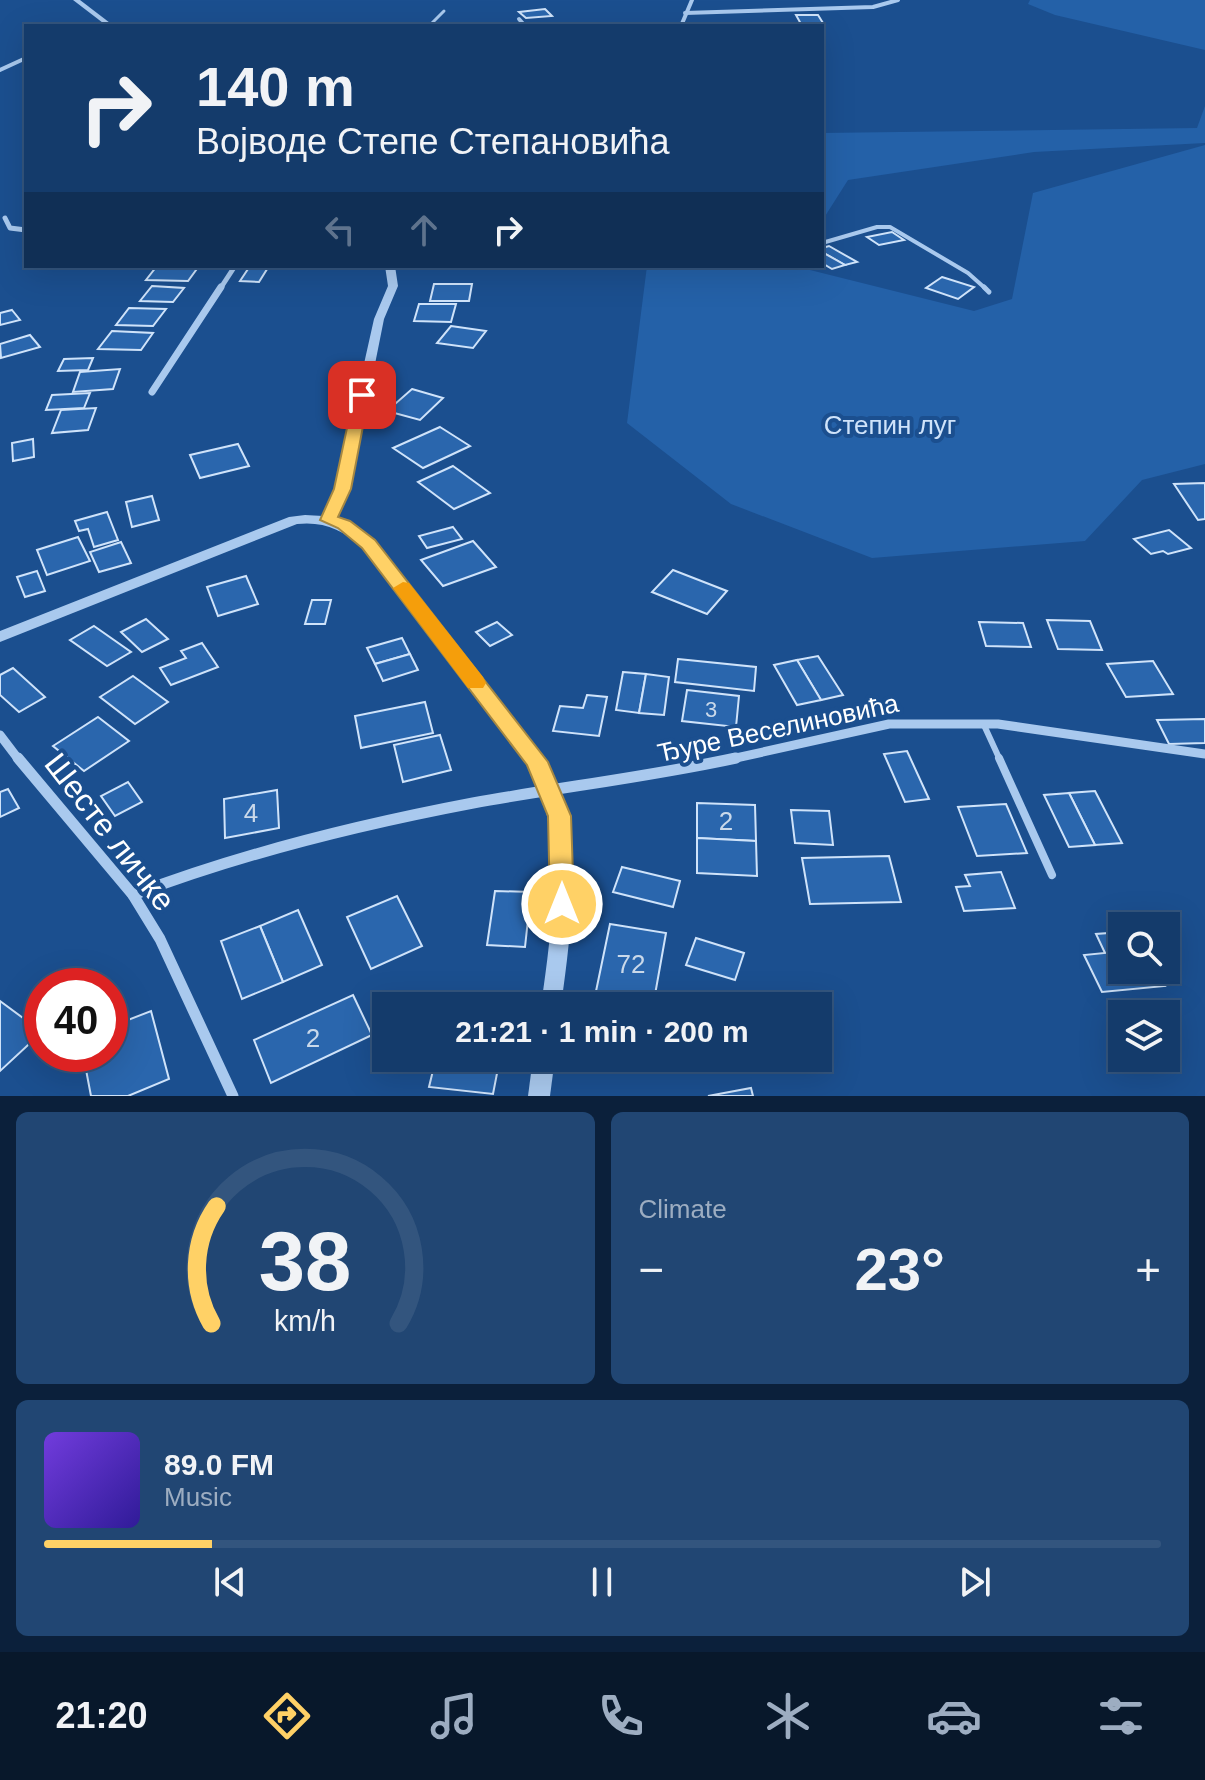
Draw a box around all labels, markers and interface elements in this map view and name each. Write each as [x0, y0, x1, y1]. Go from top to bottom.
text: 140 m [196, 55, 355, 118]
icon: right [64, 56, 168, 160]
text: Војводе Степе Степановића [196, 121, 669, 162]
icon: left [318, 208, 362, 252]
icon: ahead [402, 208, 446, 252]
icon: right [486, 208, 530, 252]
pin [328, 361, 396, 429]
icon: arrive [340, 373, 384, 417]
park label: Степин луг [824, 410, 956, 440]
street label: Ђуре Веселиновића [655, 688, 902, 768]
house number: 3 [705, 697, 717, 722]
street label: Шесте личке [37, 746, 183, 918]
house number: 4 [244, 798, 258, 828]
house number: 2 [719, 806, 733, 836]
position arrow [520, 862, 604, 946]
map controls [1108, 912, 1180, 1072]
button: search [1108, 912, 1180, 984]
house number: 72 [617, 949, 645, 979]
speed limit sign: 40 [24, 968, 128, 1072]
button: layers [1108, 1000, 1180, 1072]
text: 21:21 · 1 min · 200 m [455, 1015, 749, 1048]
house number: 2 [306, 1023, 320, 1053]
text: Climate [639, 1194, 727, 1224]
text: 38 [259, 1215, 352, 1308]
text: 23° [854, 1236, 945, 1303]
text: − [639, 1245, 664, 1294]
text: + [1135, 1245, 1161, 1294]
text: km/h [274, 1305, 336, 1337]
text: 89.0 FM [164, 1448, 274, 1481]
text: Music [164, 1482, 232, 1512]
icon: previous [208, 1560, 252, 1604]
icon: pause [580, 1560, 624, 1604]
icon: next [953, 1560, 997, 1604]
icon: directions [259, 1688, 315, 1744]
icon: music [426, 1688, 482, 1744]
icon: phone [593, 1688, 649, 1744]
icon: climate [760, 1688, 816, 1744]
icon: car [926, 1688, 982, 1744]
icon: filters [1093, 1688, 1149, 1744]
text: 21:20 [55, 1695, 148, 1736]

